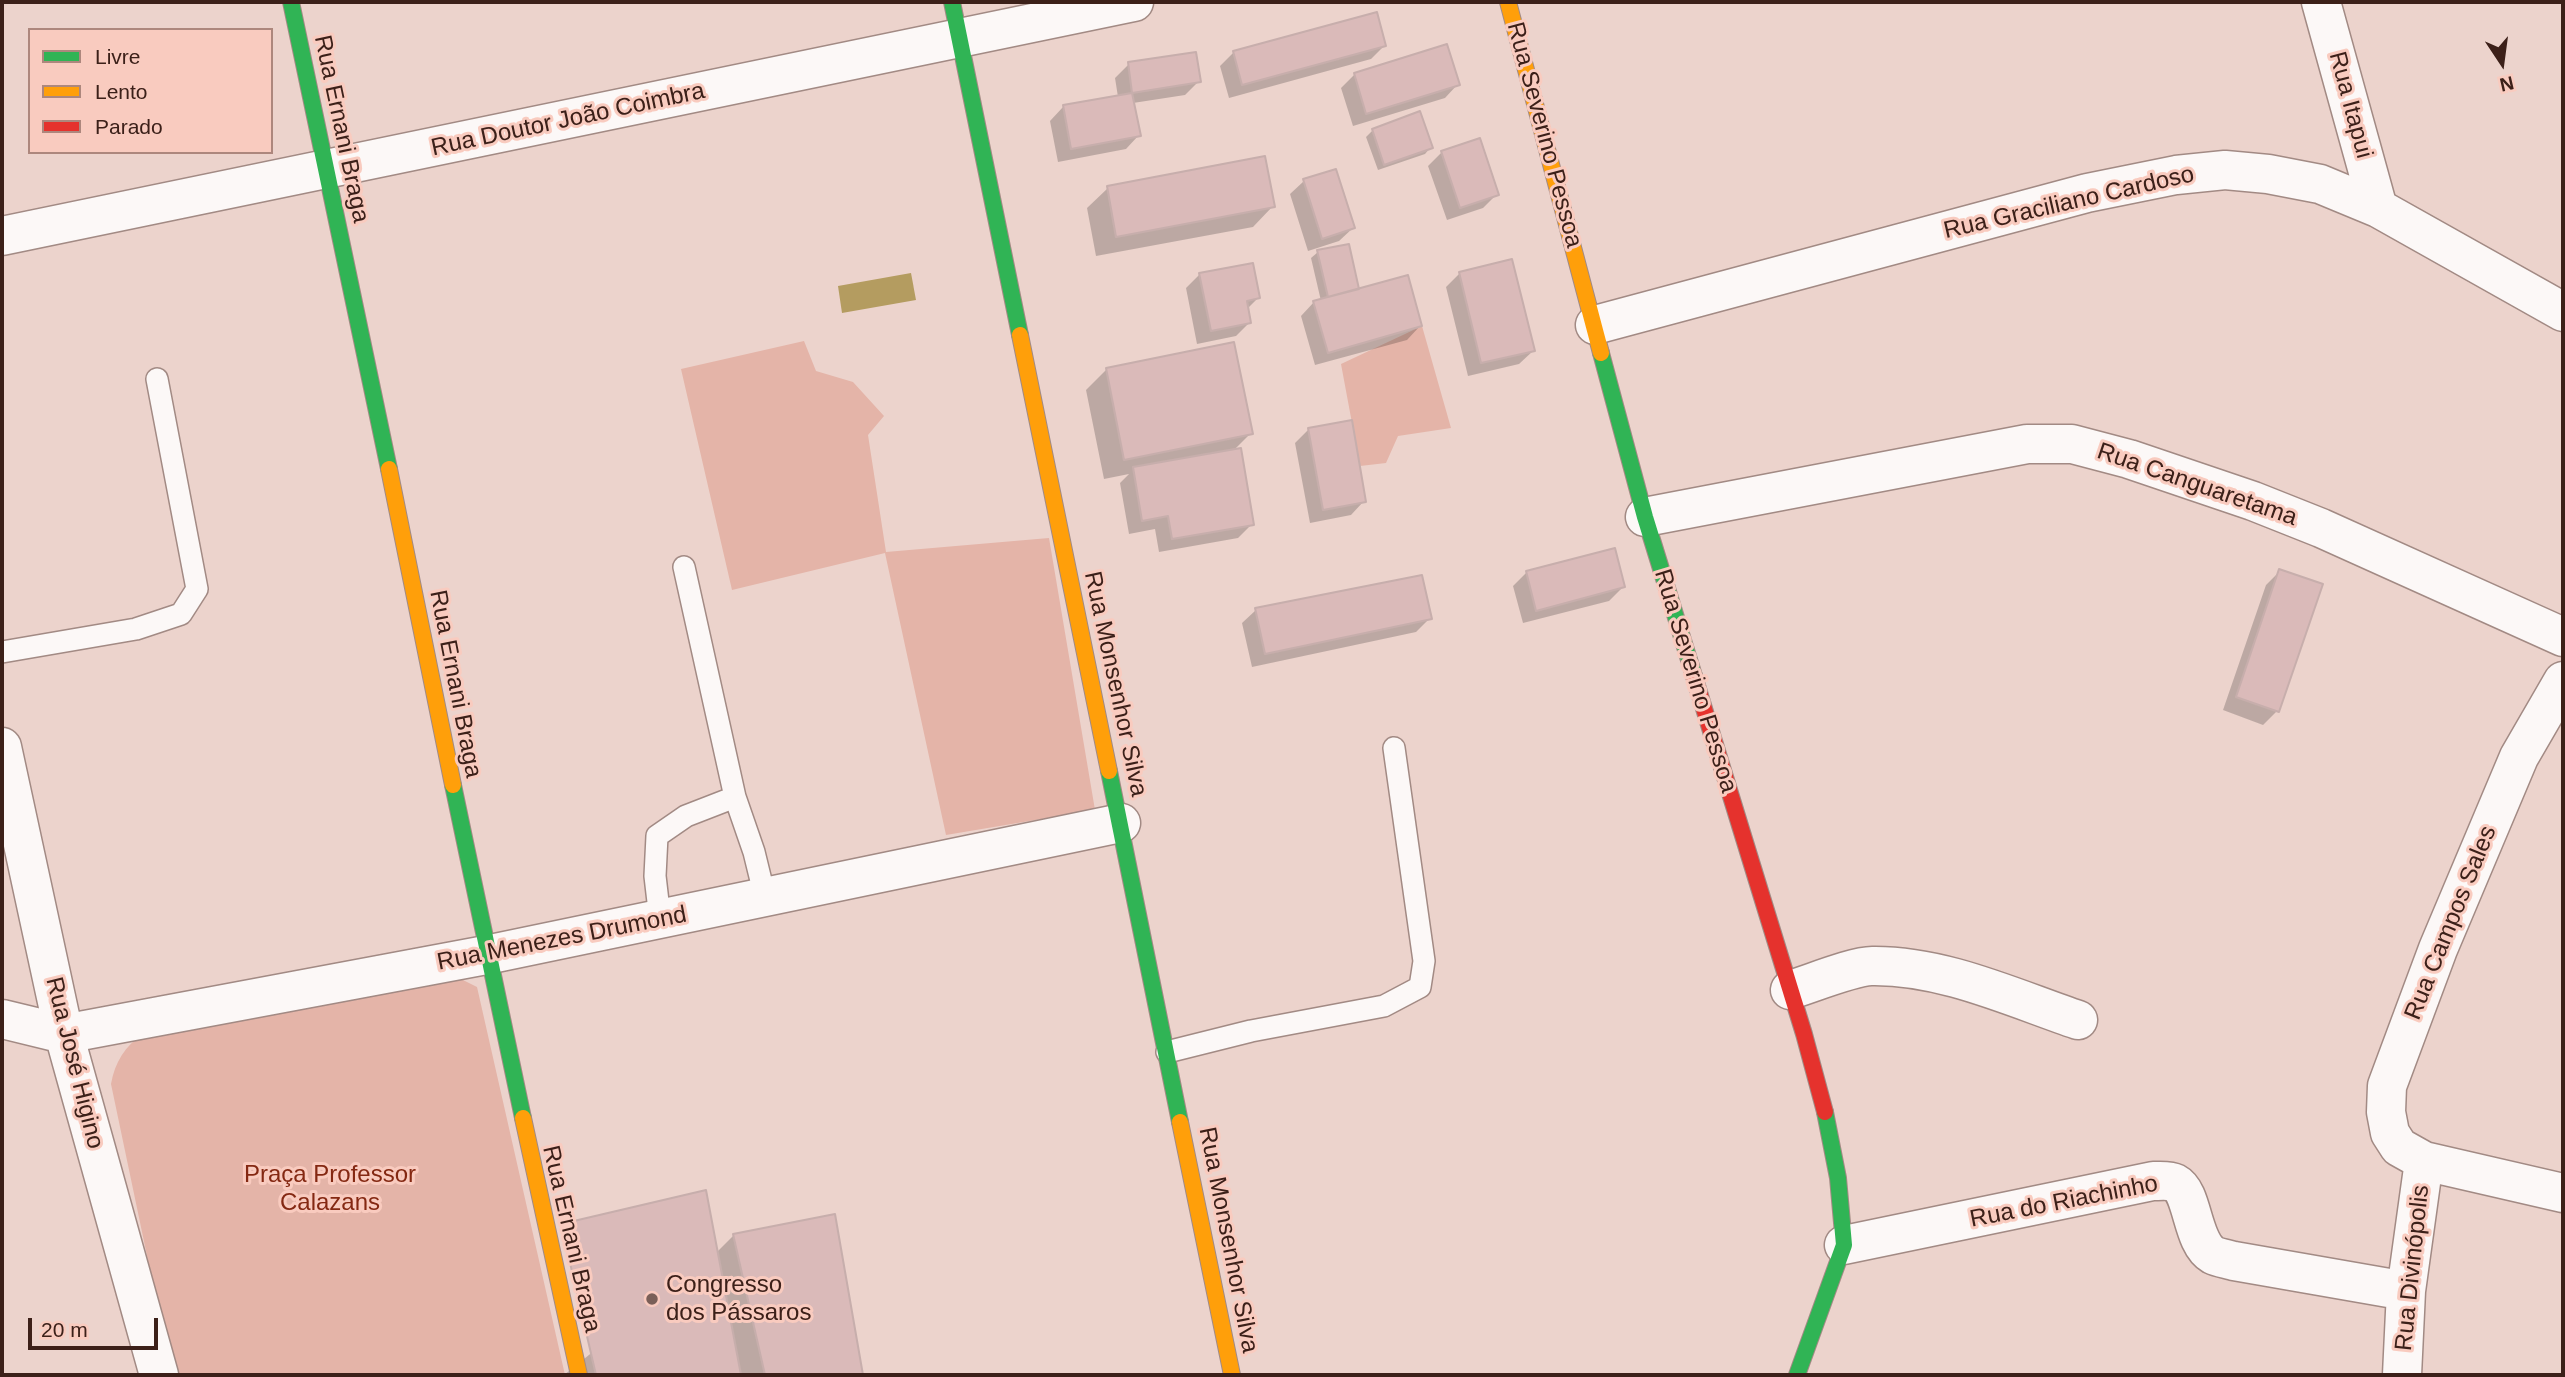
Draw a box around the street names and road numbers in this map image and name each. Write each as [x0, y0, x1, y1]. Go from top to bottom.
street label: Rua Severino Pessoa [1500, 19, 1588, 251]
street label: Rua Ernani Braga [307, 33, 375, 225]
street label: Rua Itapui [2322, 48, 2378, 162]
street label: Rua Doutor João Coimbra [429, 77, 707, 163]
street label: Rua Graciliano Cardoso [1941, 160, 2197, 246]
street label: Rua Canguaretama [2093, 437, 2301, 533]
street label: Rua Severino Pessoa [1647, 566, 1743, 796]
street label: Rua Monsenhor Silva [1077, 569, 1153, 799]
street label: Rua Ernani Braga [423, 588, 487, 780]
street label: Rua Campos Sales [2399, 822, 2503, 1024]
street label: Rua Menezes Drumond [435, 901, 689, 977]
street label: Rua José Higino [39, 974, 109, 1152]
street label: Rua Monsenhor Silva [1192, 1125, 1264, 1355]
street label: Rua Ernani Braga [536, 1143, 606, 1335]
street label: Rua do Riachinho [1968, 1170, 2160, 1234]
street label: Rua Divinópolis [2390, 1184, 2436, 1352]

